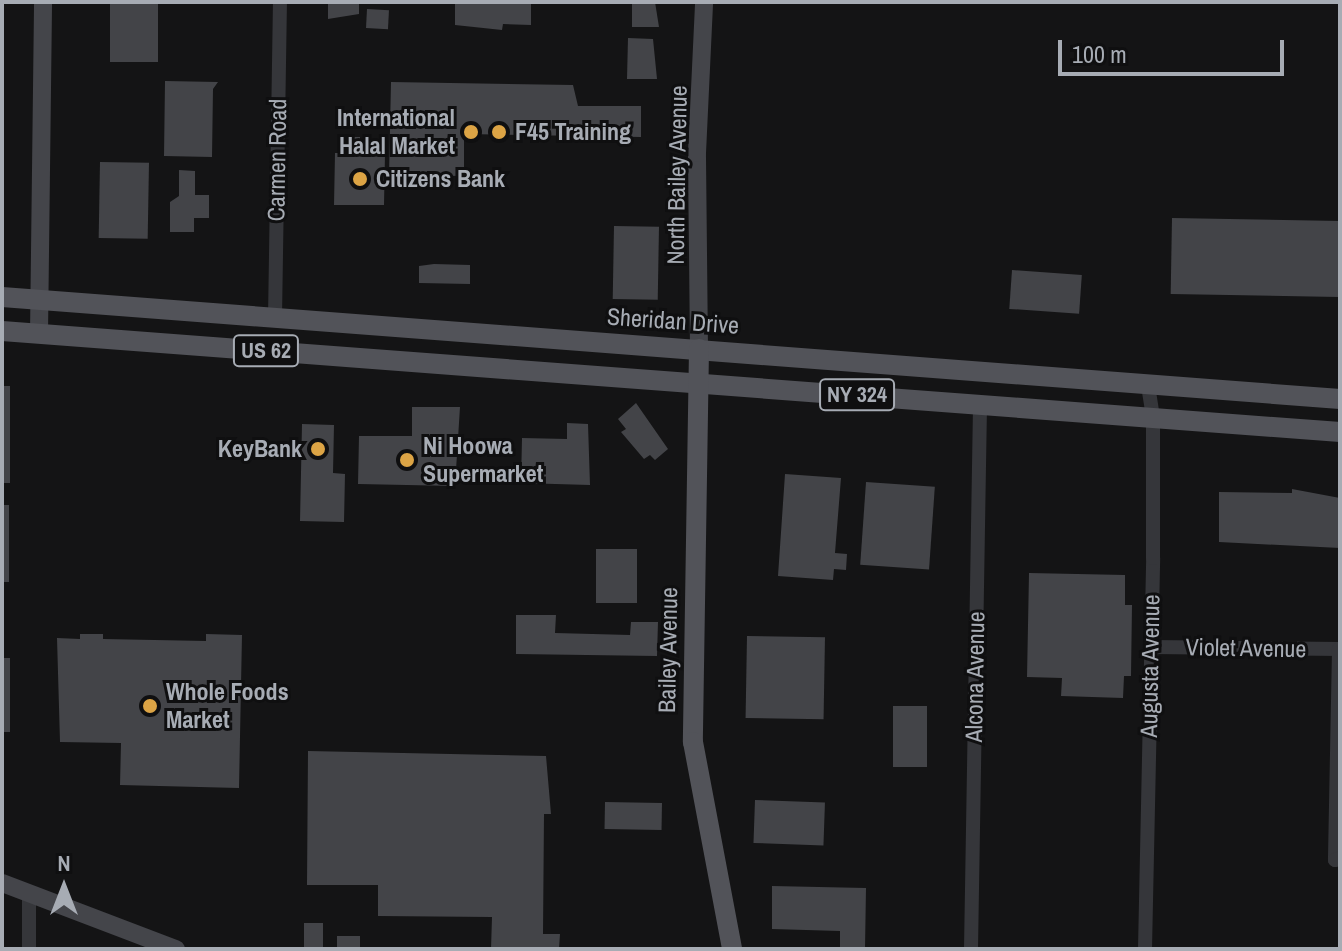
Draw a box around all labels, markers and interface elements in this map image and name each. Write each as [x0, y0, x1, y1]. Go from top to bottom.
scale bar [1062, 24, 1288, 74]
text: 100 m [1072, 38, 1127, 70]
street label: North Bailey Avenue [661, 85, 693, 265]
street label: Carmen Road [262, 99, 292, 221]
place label: International Halal Market [337, 104, 455, 160]
place label: F45 Training [515, 118, 631, 146]
marker: International Halal Market [462, 123, 480, 141]
marker: F45 Training [490, 123, 508, 141]
place label: Citizens Bank [376, 165, 505, 193]
marker: Citizens Bank [351, 170, 369, 188]
street label: Sheridan Drive [606, 302, 740, 340]
road number: US 62 [232, 333, 300, 369]
road number: NY 324 [817, 377, 897, 413]
place label: Ni Hoowa Supermarket [423, 432, 543, 488]
place label: KeyBank [218, 435, 302, 463]
marker: KeyBank [309, 440, 327, 458]
marker: Ni Hoowa Supermarket [398, 451, 416, 469]
street label: Bailey Avenue [652, 586, 684, 714]
street label: Augusta Avenue [1134, 594, 1166, 738]
street label: Alcona Avenue [959, 611, 991, 743]
street label: Violet Avenue [1185, 633, 1307, 663]
place label: Whole Foods Market [166, 678, 289, 734]
marker: Whole Foods Market [141, 697, 159, 715]
north arrow [24, 847, 104, 927]
text: N [57, 848, 71, 878]

